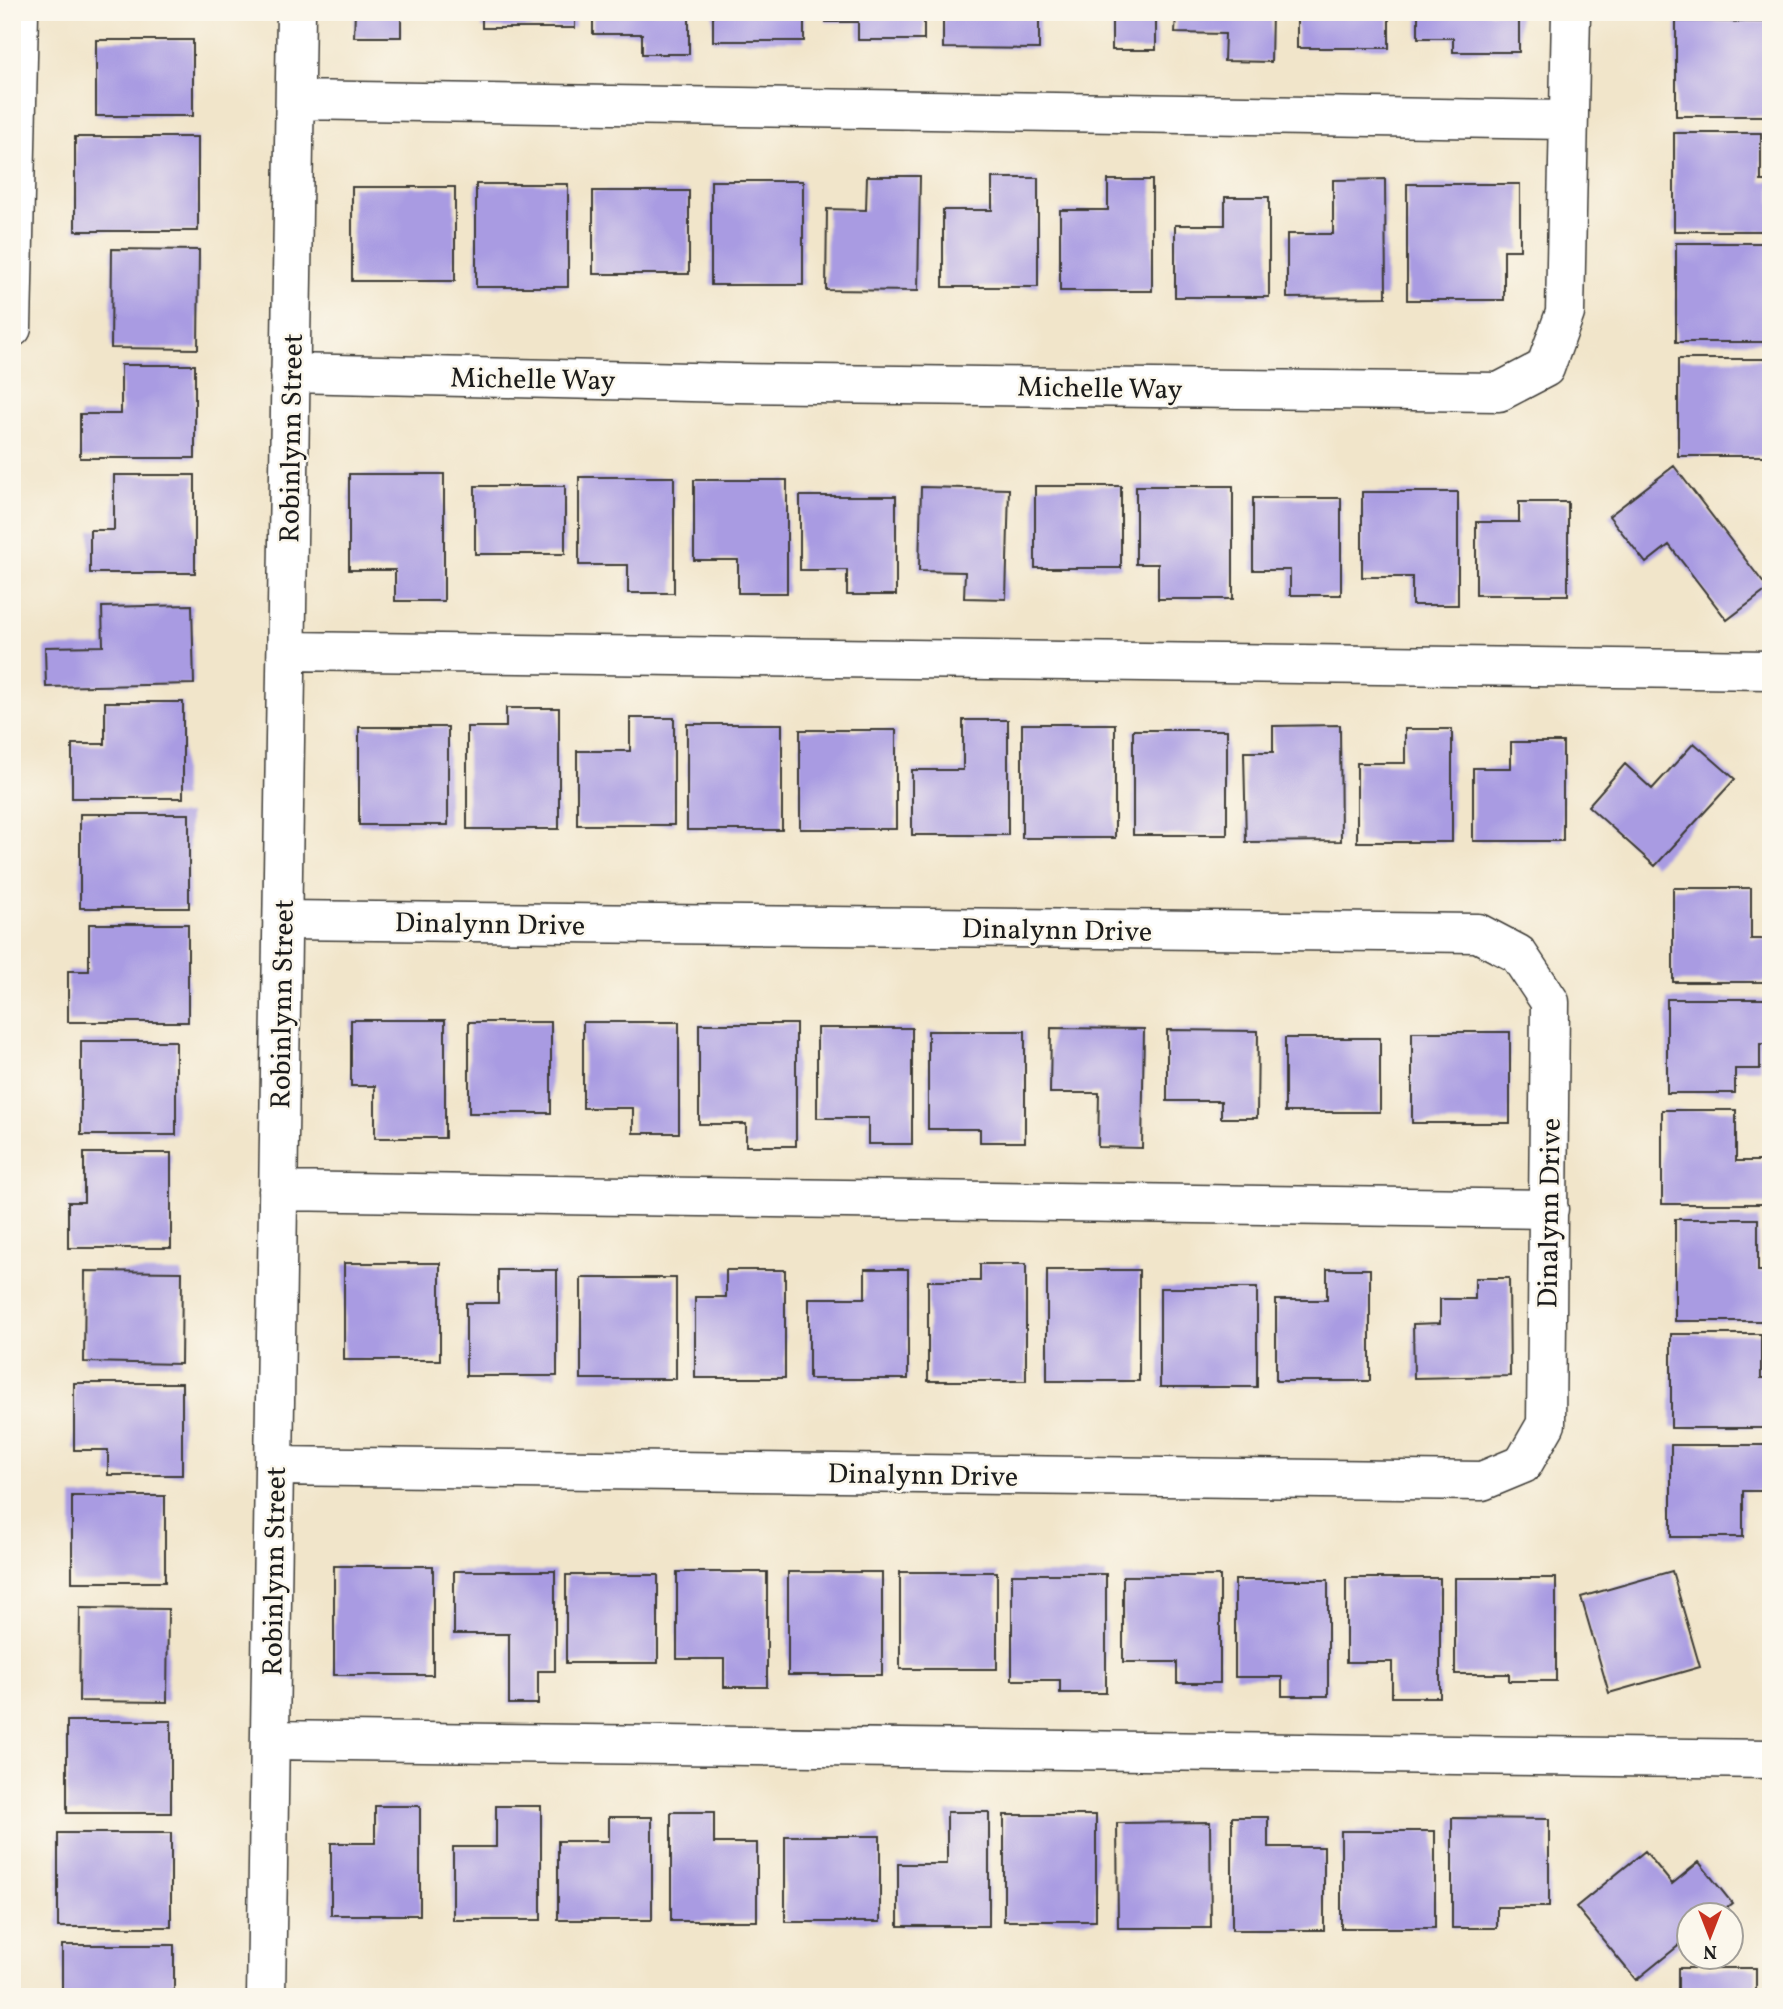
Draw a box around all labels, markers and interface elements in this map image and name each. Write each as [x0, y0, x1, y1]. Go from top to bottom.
street label: Robinlynn Street [271, 333, 314, 543]
street label: Michelle Way [450, 360, 616, 401]
street label: Michelle Way [1017, 369, 1183, 410]
street label: Robinlynn Street [262, 899, 305, 1109]
street label: Dinalynn Drive [394, 904, 586, 947]
street label: Dinalynn Drive [961, 910, 1153, 953]
street label: Dinalynn Drive [1529, 1117, 1572, 1309]
street label: Dinalynn Drive [827, 1455, 1019, 1498]
street label: Robinlynn Street [254, 1466, 297, 1676]
north arrow [1674, 1900, 1744, 1970]
text: N [1703, 1938, 1717, 1964]

